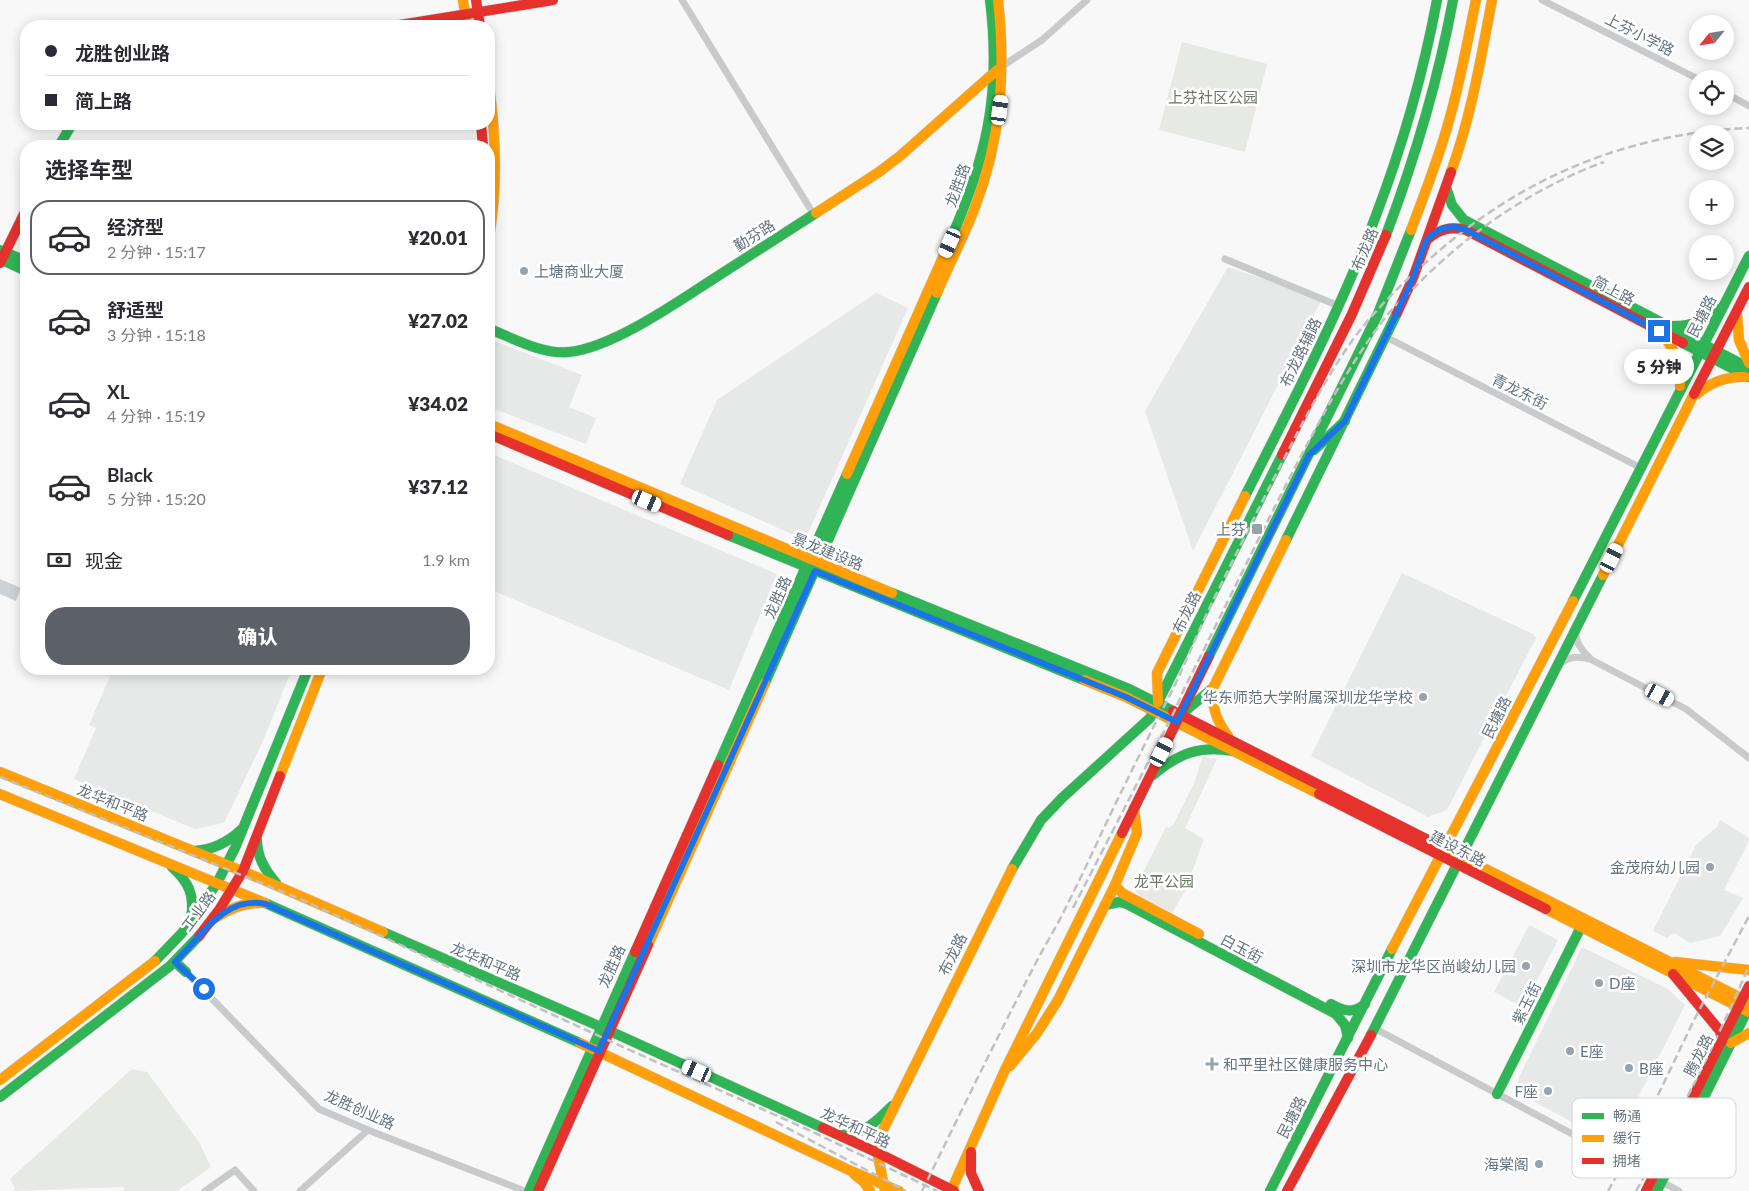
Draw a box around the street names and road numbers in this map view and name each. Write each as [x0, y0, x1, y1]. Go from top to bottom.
street label: 上芬小学路 [1602, 9, 1678, 59]
street label: 龙胜路 [941, 161, 973, 209]
street label: 勤芬路 [730, 215, 778, 255]
street label: 布龙路 [1347, 225, 1381, 273]
street label: 简上路 [1590, 271, 1638, 309]
street label: 民塘路 [1683, 292, 1719, 340]
street label: 布龙路辅路 [1275, 314, 1325, 390]
street label: 青龙东街 [1489, 369, 1551, 413]
street label: 景龙建设路 [790, 529, 866, 573]
street label: 龙胜路 [760, 573, 794, 621]
street label: 布龙路 [1168, 588, 1204, 636]
street label: 民塘路 [1478, 693, 1514, 741]
street label: 龙华和平路 [75, 780, 151, 824]
street label: 建设东路 [1427, 826, 1489, 870]
street label: 工业路 [177, 888, 219, 934]
street label: 白玉街 [1218, 929, 1266, 967]
street label: 布龙路 [934, 930, 970, 978]
street label: 龙华和平路 [448, 938, 524, 984]
street label: 龙胜路 [594, 942, 628, 990]
street label: 紫玉街 [1508, 979, 1544, 1027]
street label: 腾龙路 [1680, 1031, 1716, 1079]
street label: 龙胜创业路 [322, 1086, 398, 1132]
street label: 民塘路 [1273, 1093, 1309, 1141]
street label: 龙华和平路 [818, 1103, 894, 1151]

